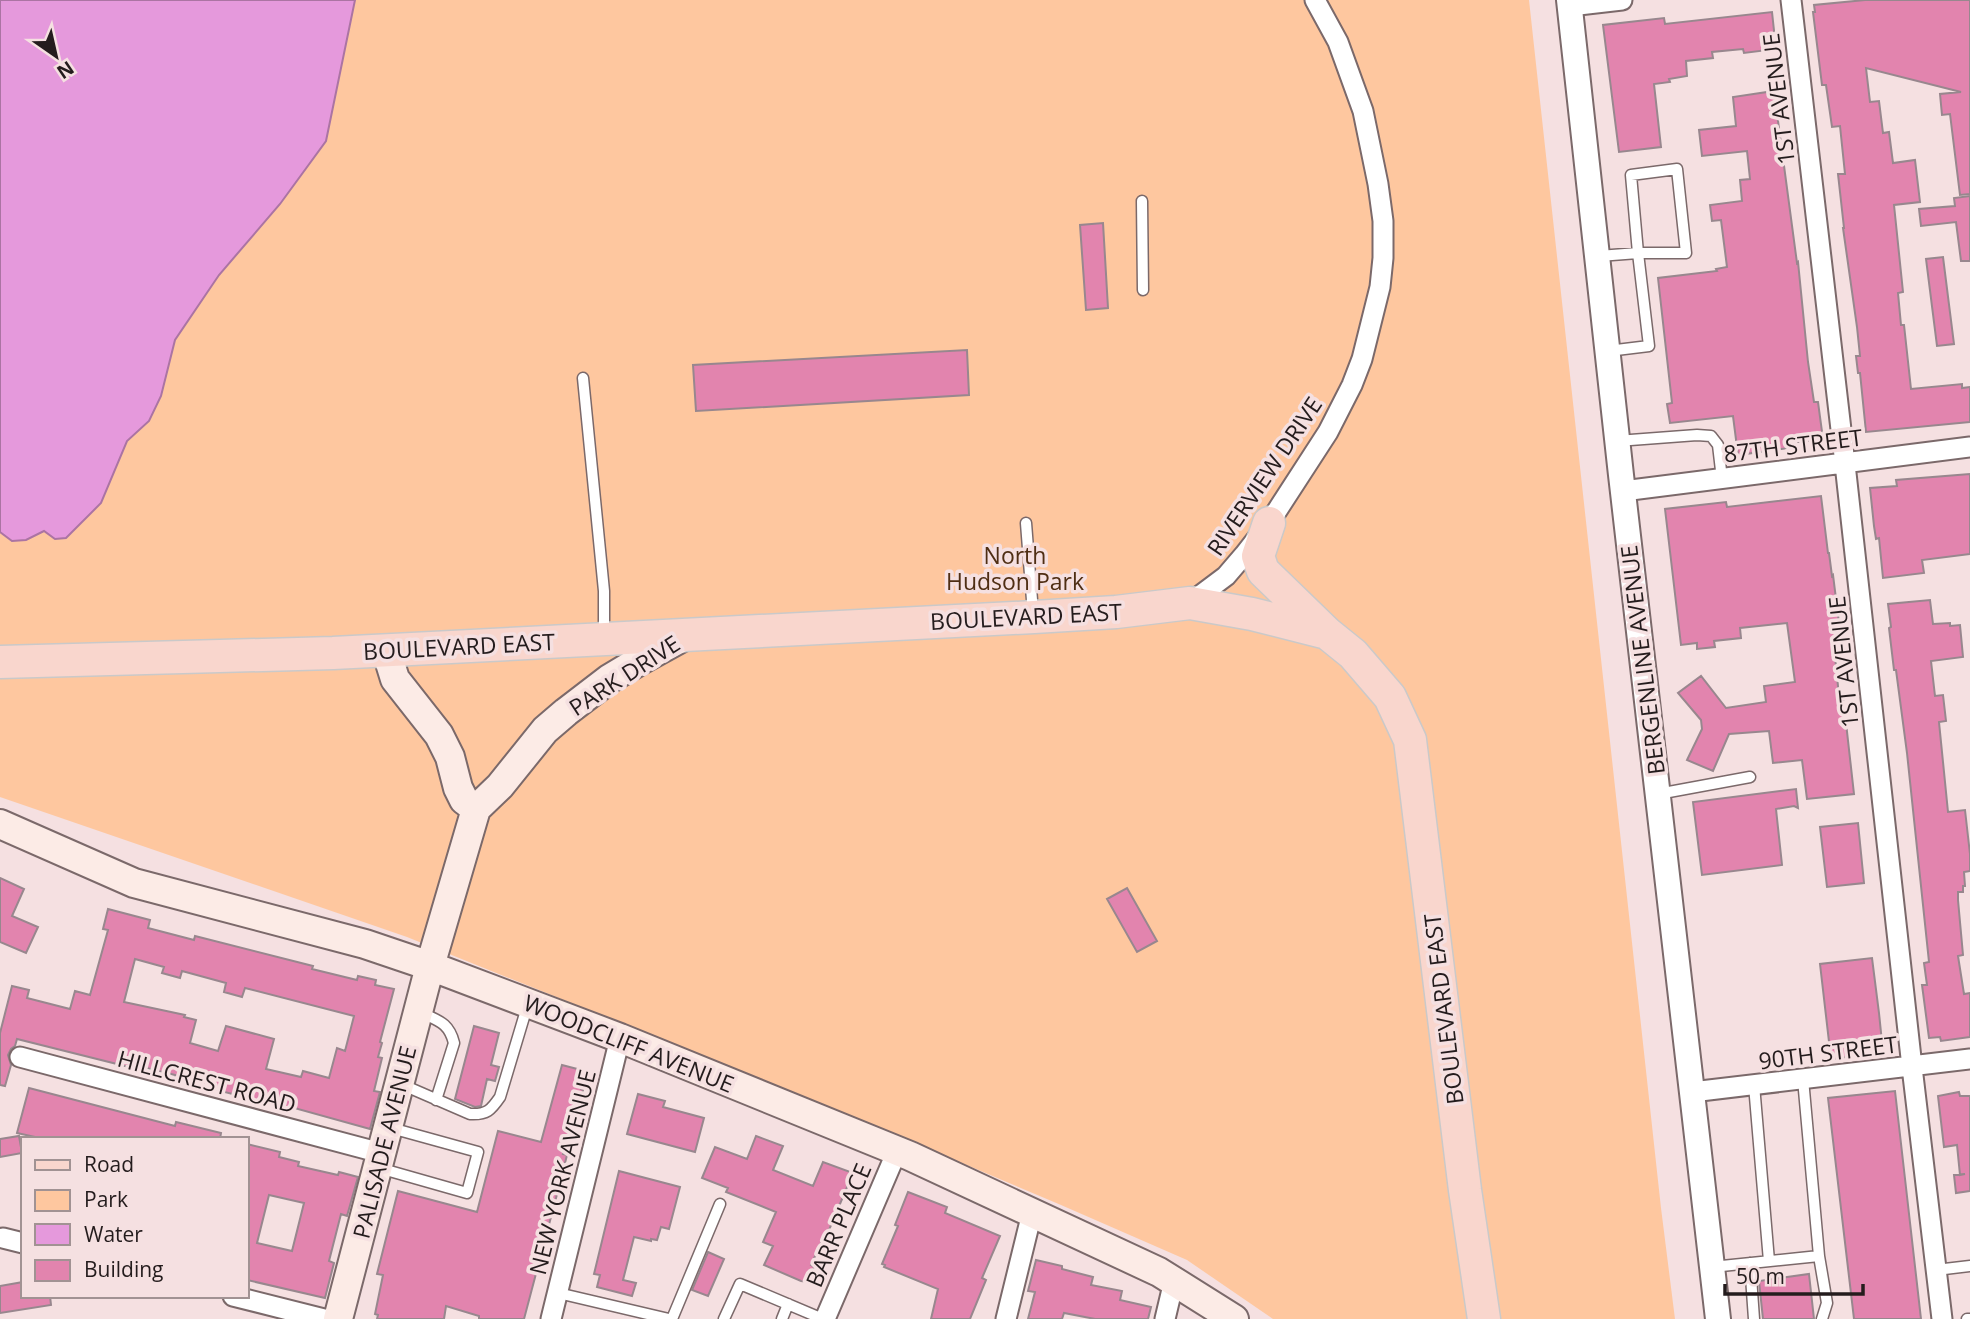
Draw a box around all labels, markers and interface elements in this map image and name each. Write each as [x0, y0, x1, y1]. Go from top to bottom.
north arrow [21, 21, 91, 91]
street label: 1ST AVENUE [1754, 31, 1802, 167]
text: N [52, 55, 79, 85]
street label: RIVERVIEW DRIVE [1199, 390, 1329, 562]
street label: 87TH STREET [1722, 421, 1865, 469]
park label: North Hudson Park [946, 539, 1084, 597]
street label: BERGENLINE AVENUE [1612, 543, 1672, 777]
street label: BOULEVARD EAST [929, 595, 1123, 637]
street label: 1ST AVENUE [1820, 595, 1866, 729]
street label: BOULEVARD EAST [362, 625, 556, 667]
street label: PARK DRIVE [562, 627, 686, 723]
street label: BOULEVARD EAST [1415, 911, 1471, 1106]
street label: WOODCLIFF AVENUE [519, 986, 739, 1100]
street label: 90TH STREET [1757, 1028, 1900, 1076]
street label: HILLCREST ROAD [114, 1042, 300, 1120]
street label: PALISADE AVENUE [345, 1042, 423, 1242]
street label: NEW YORK AVENUE [521, 1066, 603, 1278]
legend [21, 1137, 248, 1298]
text: Road [84, 1150, 134, 1178]
street label: BARR PLACE [798, 1158, 878, 1292]
text: Park [84, 1185, 128, 1213]
text: Water [84, 1220, 143, 1248]
scale bar [1725, 1252, 1863, 1296]
text: Building [84, 1255, 163, 1283]
text: 50 m [1736, 1262, 1785, 1290]

